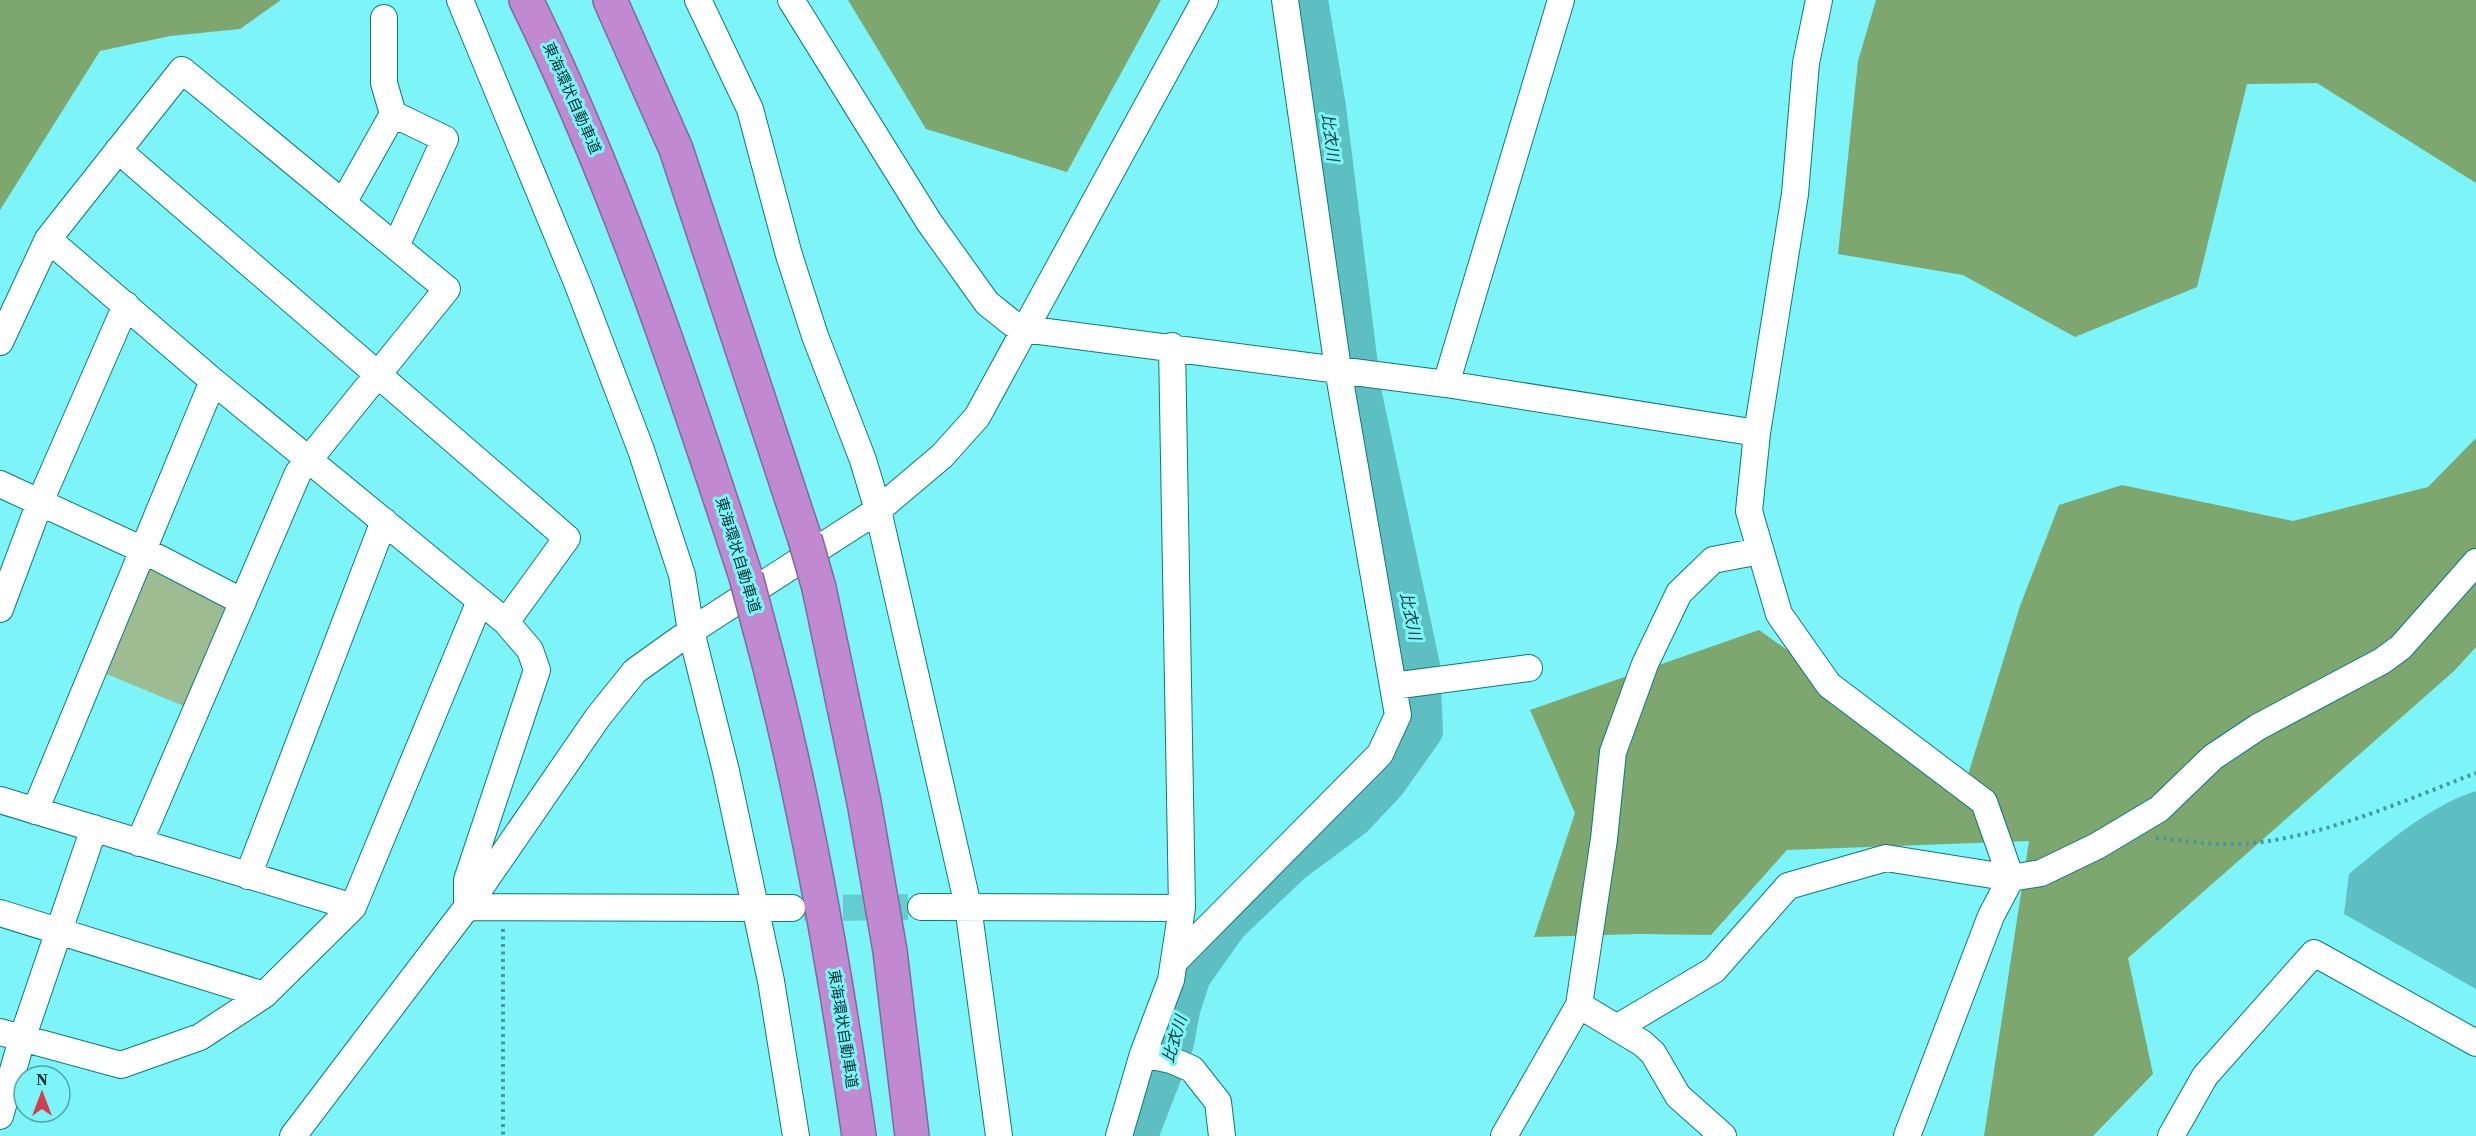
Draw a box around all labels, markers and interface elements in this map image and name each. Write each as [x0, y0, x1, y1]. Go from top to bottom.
street label: 東海環状自動車道 [538, 39, 606, 157]
water label: 比衣川 [1317, 112, 1345, 164]
street label: 東海環状自動車道 [711, 494, 766, 615]
water label: 比衣川 [1395, 590, 1427, 644]
street label: 東海環状自動車道 [824, 968, 863, 1090]
water label: 比衣川 [1156, 1011, 1192, 1065]
north arrow [12, 1064, 72, 1124]
text: N [36, 1068, 48, 1090]

